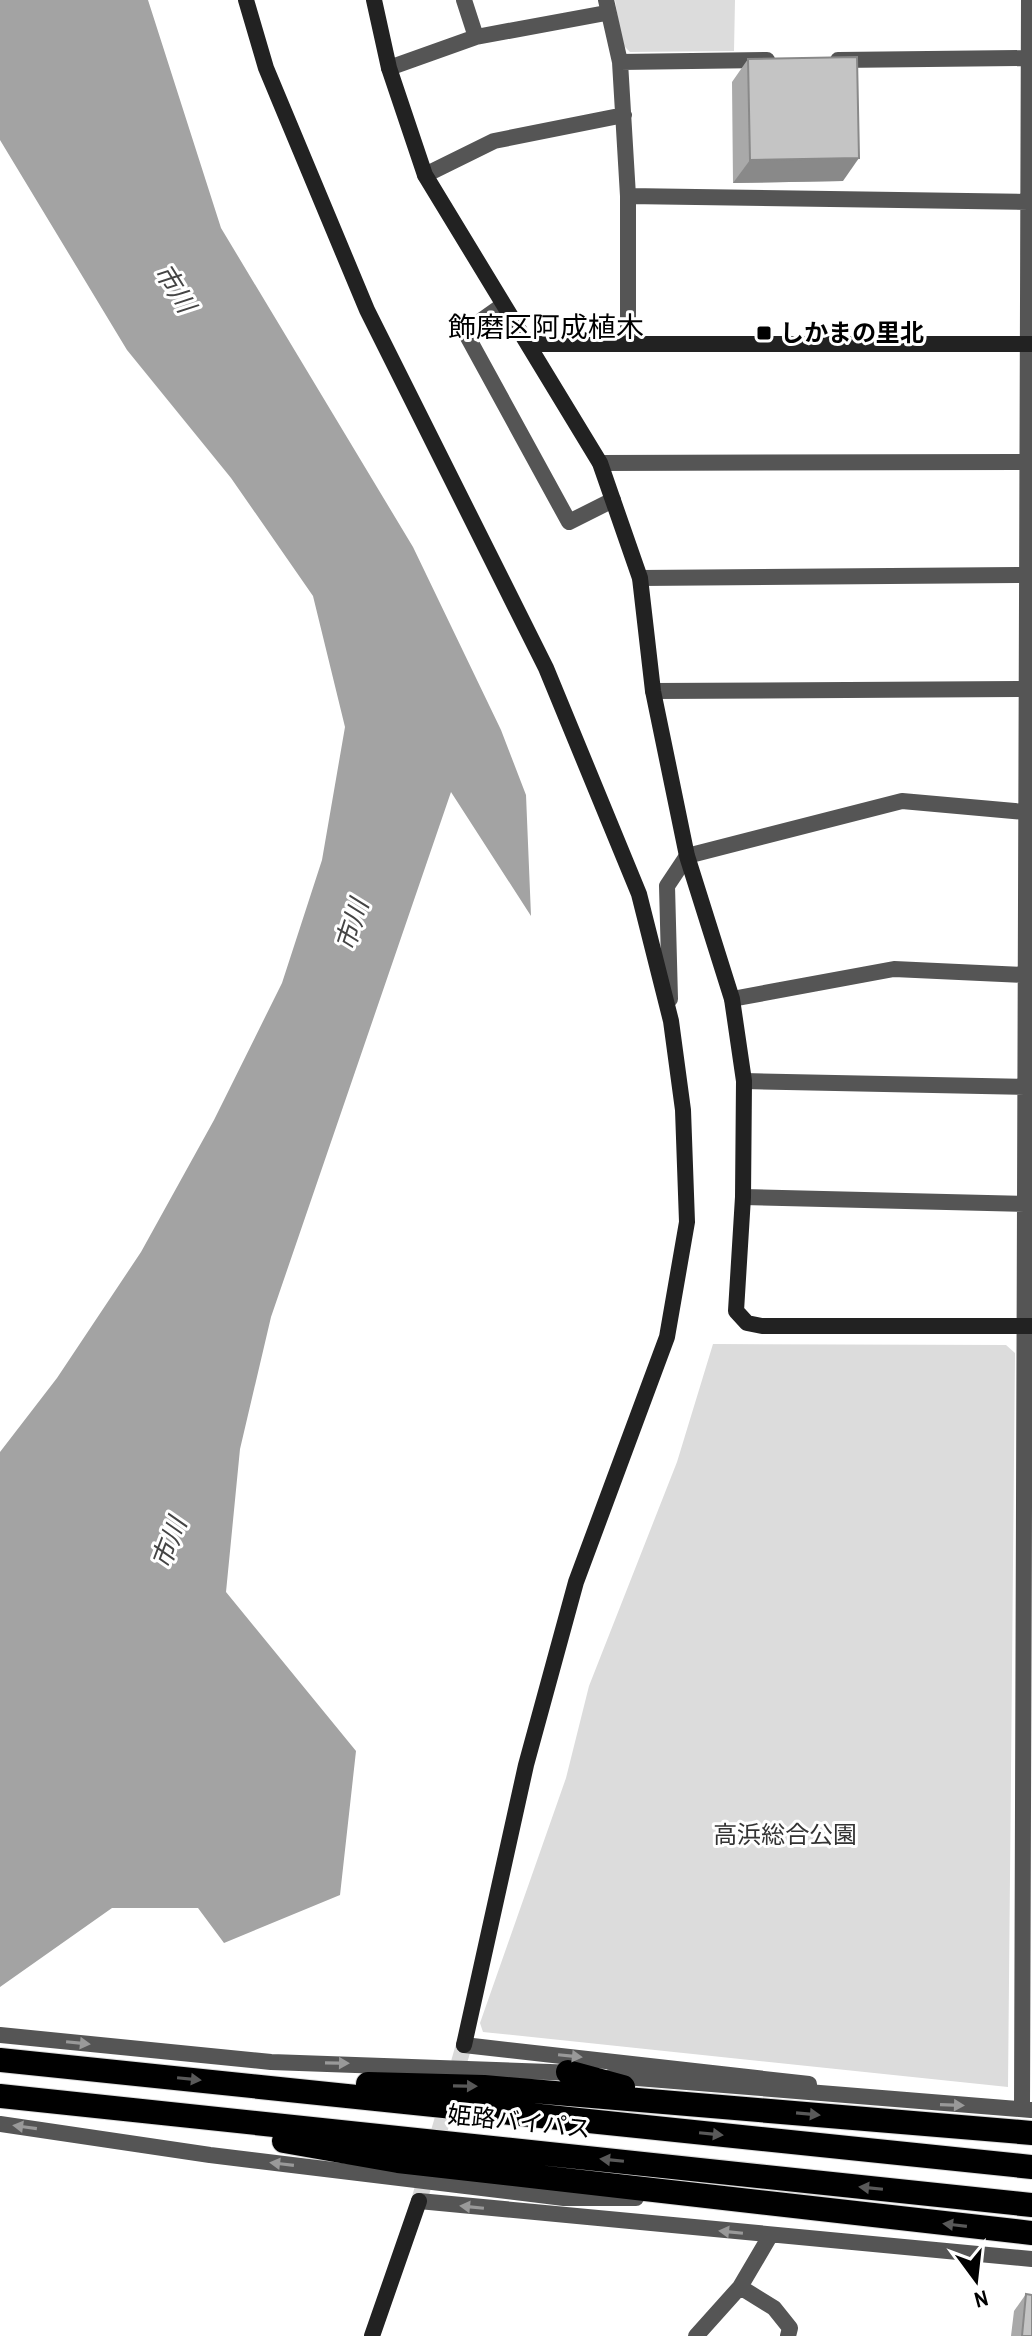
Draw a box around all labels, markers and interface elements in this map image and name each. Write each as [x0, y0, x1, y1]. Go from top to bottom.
water label: 市川 [147, 256, 206, 322]
district label: 飾磨区阿成植木 [448, 308, 644, 346]
place label: しかまの里北 [780, 316, 924, 348]
marker: しかまの里北 [755, 324, 773, 342]
water label: 市川 [327, 892, 377, 955]
water label: 市川 [143, 1509, 195, 1573]
park label: 高浜総合公園 [713, 1818, 857, 1850]
one-way arrow [66, 2037, 91, 2050]
one-way arrow [558, 2050, 583, 2063]
one-way arrow [325, 2057, 350, 2070]
one-way arrow [177, 2072, 202, 2085]
one-way arrow [453, 2080, 478, 2093]
street label: 姫路バイパス [446, 2098, 592, 2144]
one-way arrow [940, 2099, 965, 2112]
one-way arrow [796, 2108, 821, 2121]
one-way arrow [12, 2120, 37, 2133]
one-way arrow [699, 2127, 724, 2140]
one-way arrow [599, 2154, 624, 2167]
one-way arrow [270, 2157, 295, 2170]
one-way arrow [858, 2181, 883, 2194]
one-way arrow [460, 2200, 485, 2213]
one-way arrow [942, 2218, 967, 2231]
one-way arrow [718, 2226, 743, 2239]
north arrow [936, 2240, 1016, 2320]
text: N [971, 2283, 991, 2315]

